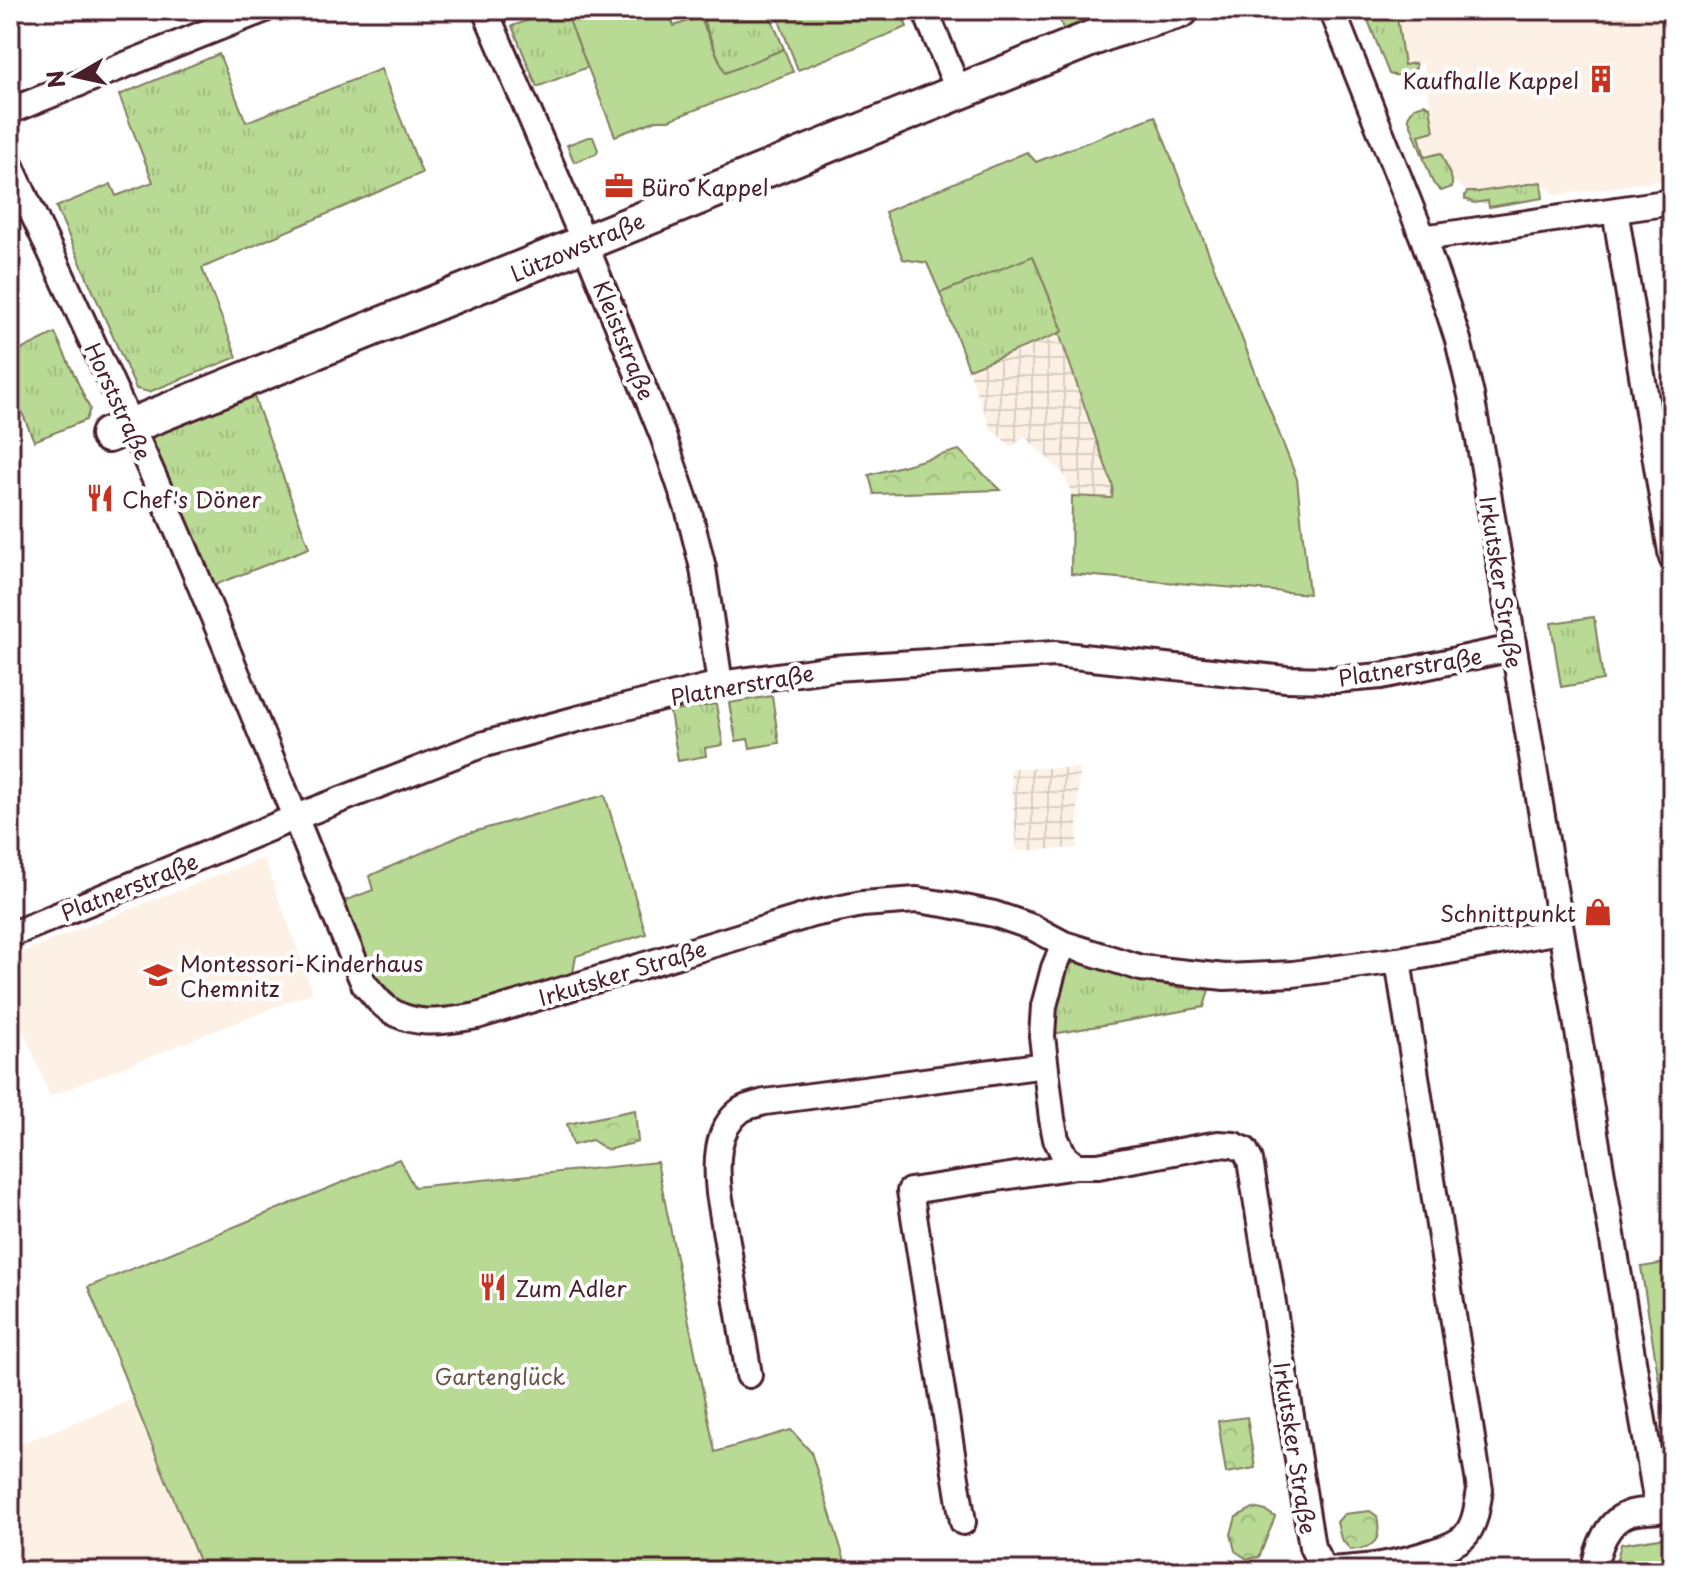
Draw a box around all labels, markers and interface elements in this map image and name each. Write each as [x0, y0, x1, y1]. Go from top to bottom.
north arrow [36, 36, 116, 116]
place label: Kaufhalle Kappel [1403, 63, 1579, 96]
building icon: Kaufhalle Kappel [1586, 64, 1616, 94]
text: N [37, 68, 72, 91]
place label: Büro Kappel [641, 170, 768, 203]
office icon: Büro Kappel [604, 171, 634, 201]
street label: Lützowstraße [505, 203, 649, 289]
street label: Kleiststraße [586, 275, 664, 405]
street label: Horststraße [77, 337, 161, 465]
place label: Chef's Döner [122, 482, 262, 515]
restaurant icon: Chef's Döner [85, 483, 115, 513]
street label: Irkutsker Straße [1472, 494, 1532, 670]
street label: Platnerstraße [1336, 638, 1484, 694]
street label: Platnerstraße [668, 655, 816, 713]
street label: Platnerstraße [56, 844, 202, 928]
place label: Schnittpunkt [1440, 896, 1576, 929]
shop icon: Schnittpunkt [1583, 897, 1613, 927]
street label: Irkutsker Straße [534, 931, 710, 1013]
place label: Montessori-Kinderhaus Chemnitz [180, 946, 423, 1004]
school or university icon: Montessori-Kinderhaus Chemnitz [143, 960, 173, 990]
place label: Zum Adler [515, 1271, 628, 1304]
restaurant icon: Zum Adler [478, 1272, 508, 1302]
park label: Gartenglück [434, 1359, 566, 1392]
street label: Irkutsker Straße [1266, 1360, 1326, 1536]

